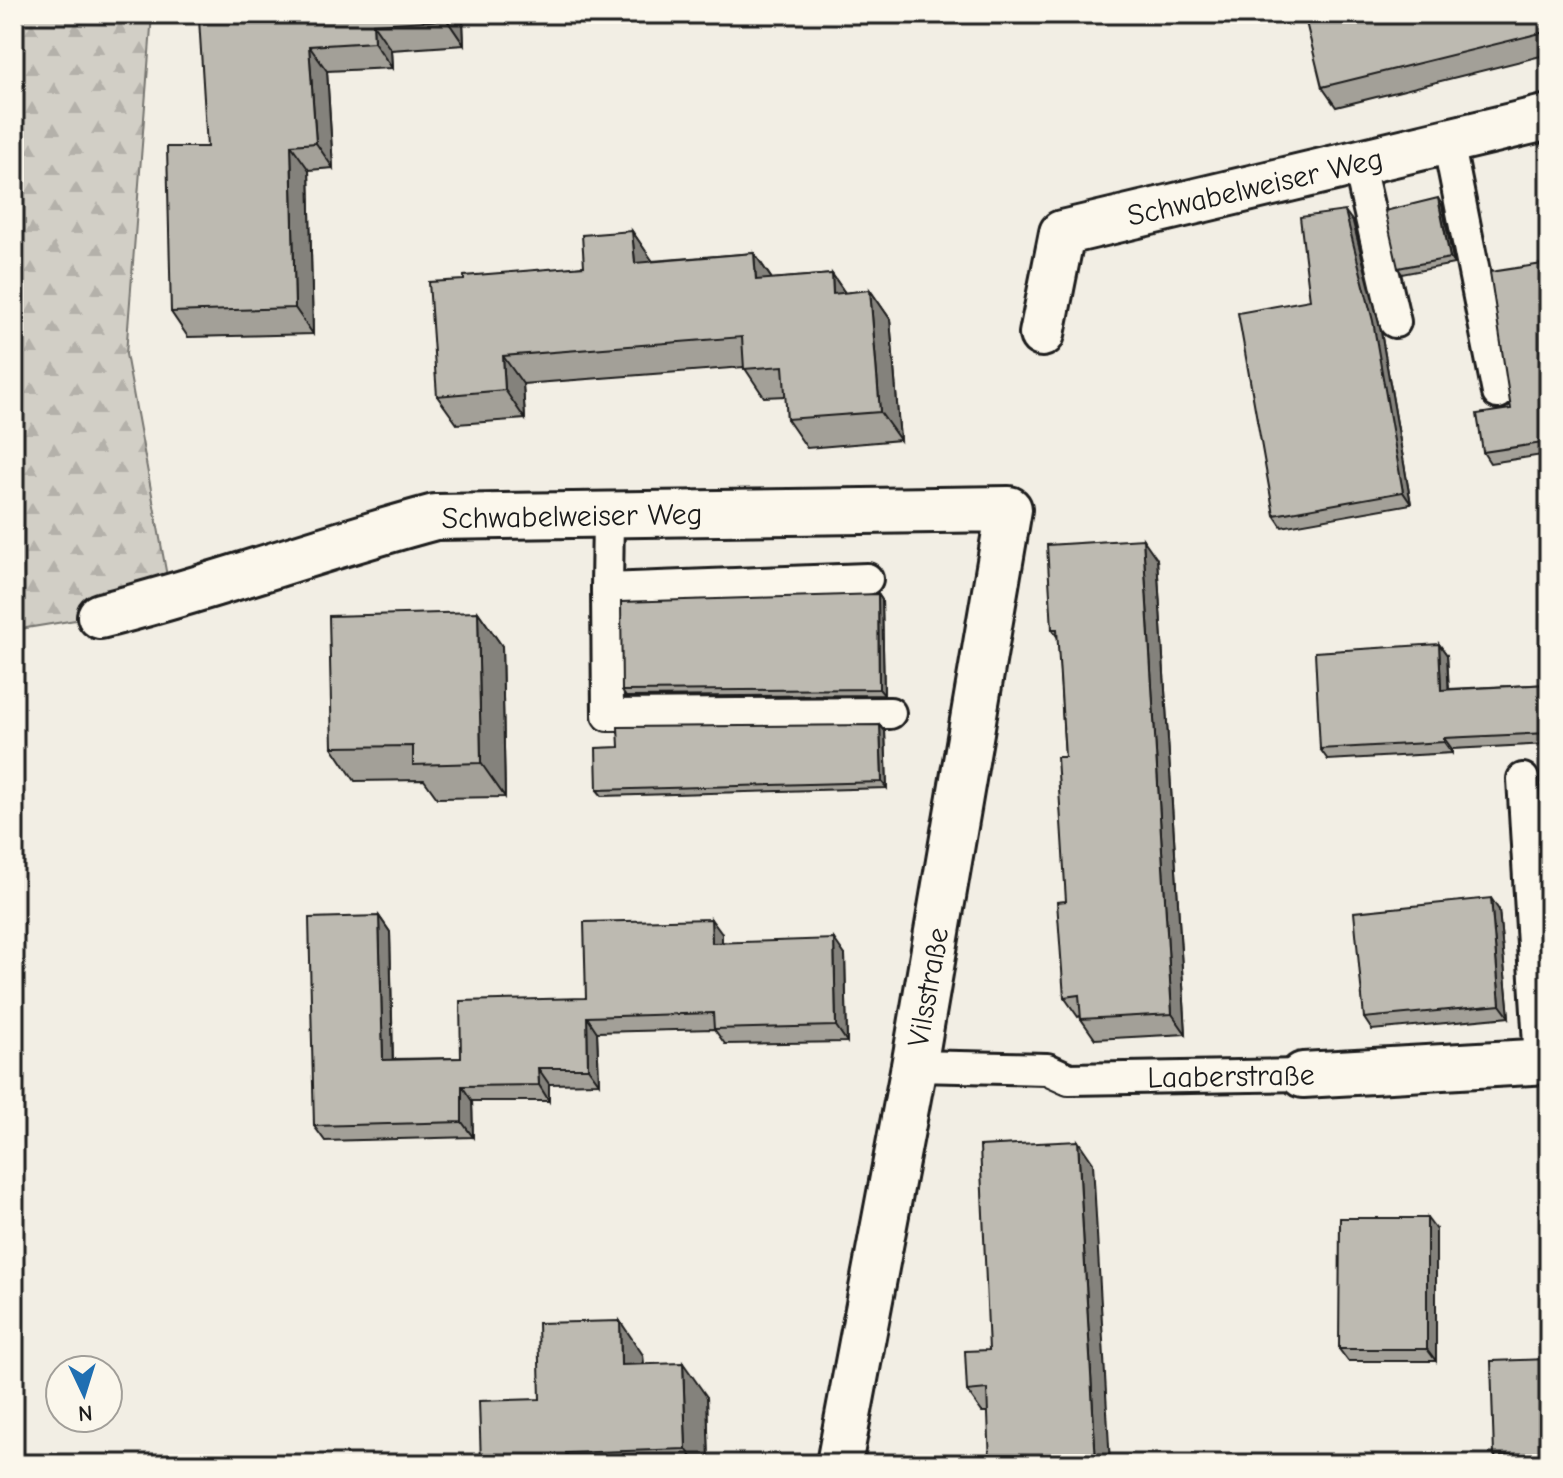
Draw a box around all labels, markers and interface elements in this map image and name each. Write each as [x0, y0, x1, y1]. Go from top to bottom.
street label: Schwabelweiser Weg [1124, 141, 1386, 234]
street label: Schwabelweiser Weg [441, 497, 703, 536]
street label: Vilsstraße [901, 925, 956, 1050]
street label: Laaberstraße [1147, 1058, 1315, 1095]
north arrow [44, 1354, 124, 1434]
text: N [77, 1399, 93, 1426]

